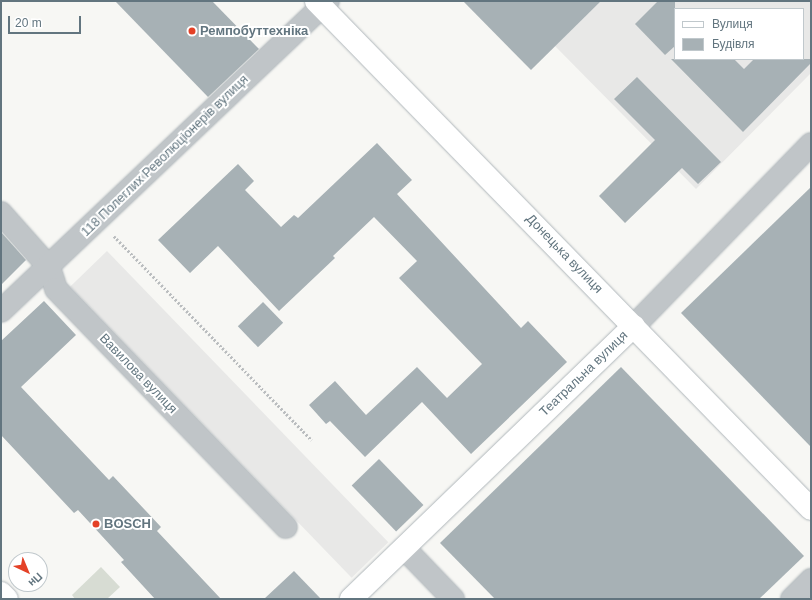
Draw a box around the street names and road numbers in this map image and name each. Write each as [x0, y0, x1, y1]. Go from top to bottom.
street label: 118 Полеглих Революціонерів вулиця [78, 72, 252, 240]
street label: Донецька вулиця [522, 211, 606, 297]
street label: Театральна вулиця [537, 328, 631, 420]
street label: Вавилова вулиця [96, 331, 180, 417]

